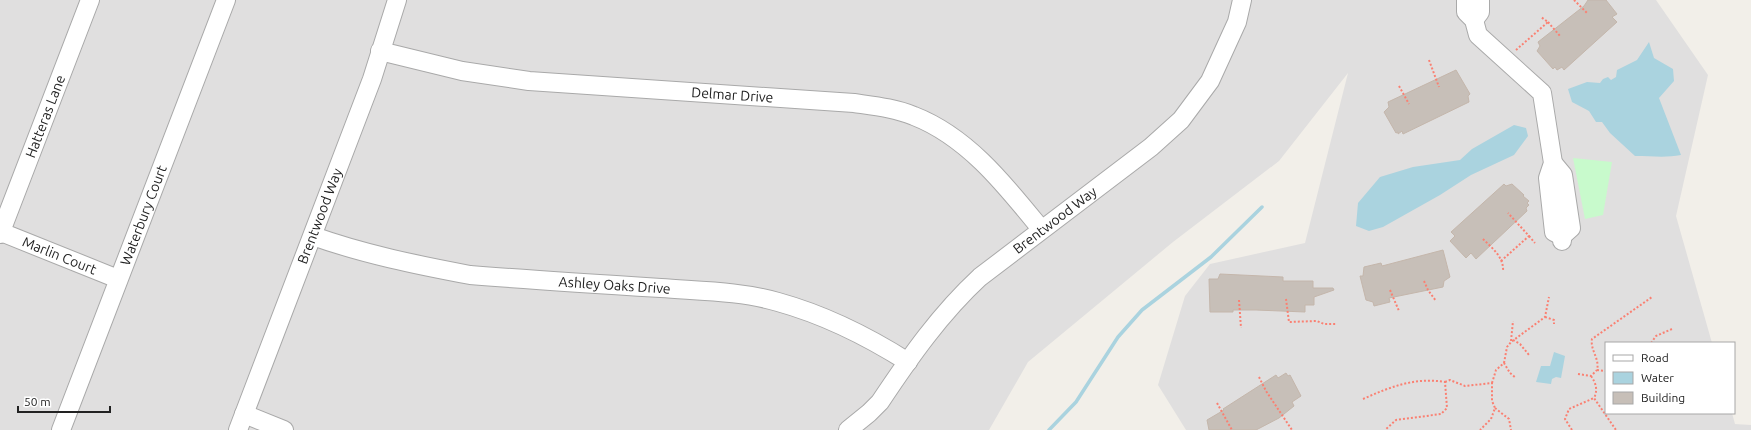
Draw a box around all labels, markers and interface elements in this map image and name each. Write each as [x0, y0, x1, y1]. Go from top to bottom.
street label: Hatteras Lane [22, 73, 68, 160]
street label: Delmar Drive [691, 84, 774, 106]
street label: Waterbury Court [117, 163, 170, 268]
street label: Brentwood Way [294, 166, 345, 266]
street label: Brentwood Way [1010, 183, 1100, 257]
street label: Marlin Court [20, 233, 99, 278]
street label: Ashley Oaks Drive [558, 273, 671, 297]
legend [1605, 342, 1735, 414]
text: Road [1641, 351, 1669, 364]
text: Water [1641, 371, 1674, 384]
scale bar [18, 388, 110, 414]
text: Building [1641, 391, 1685, 404]
text: 50 m [24, 395, 51, 408]

